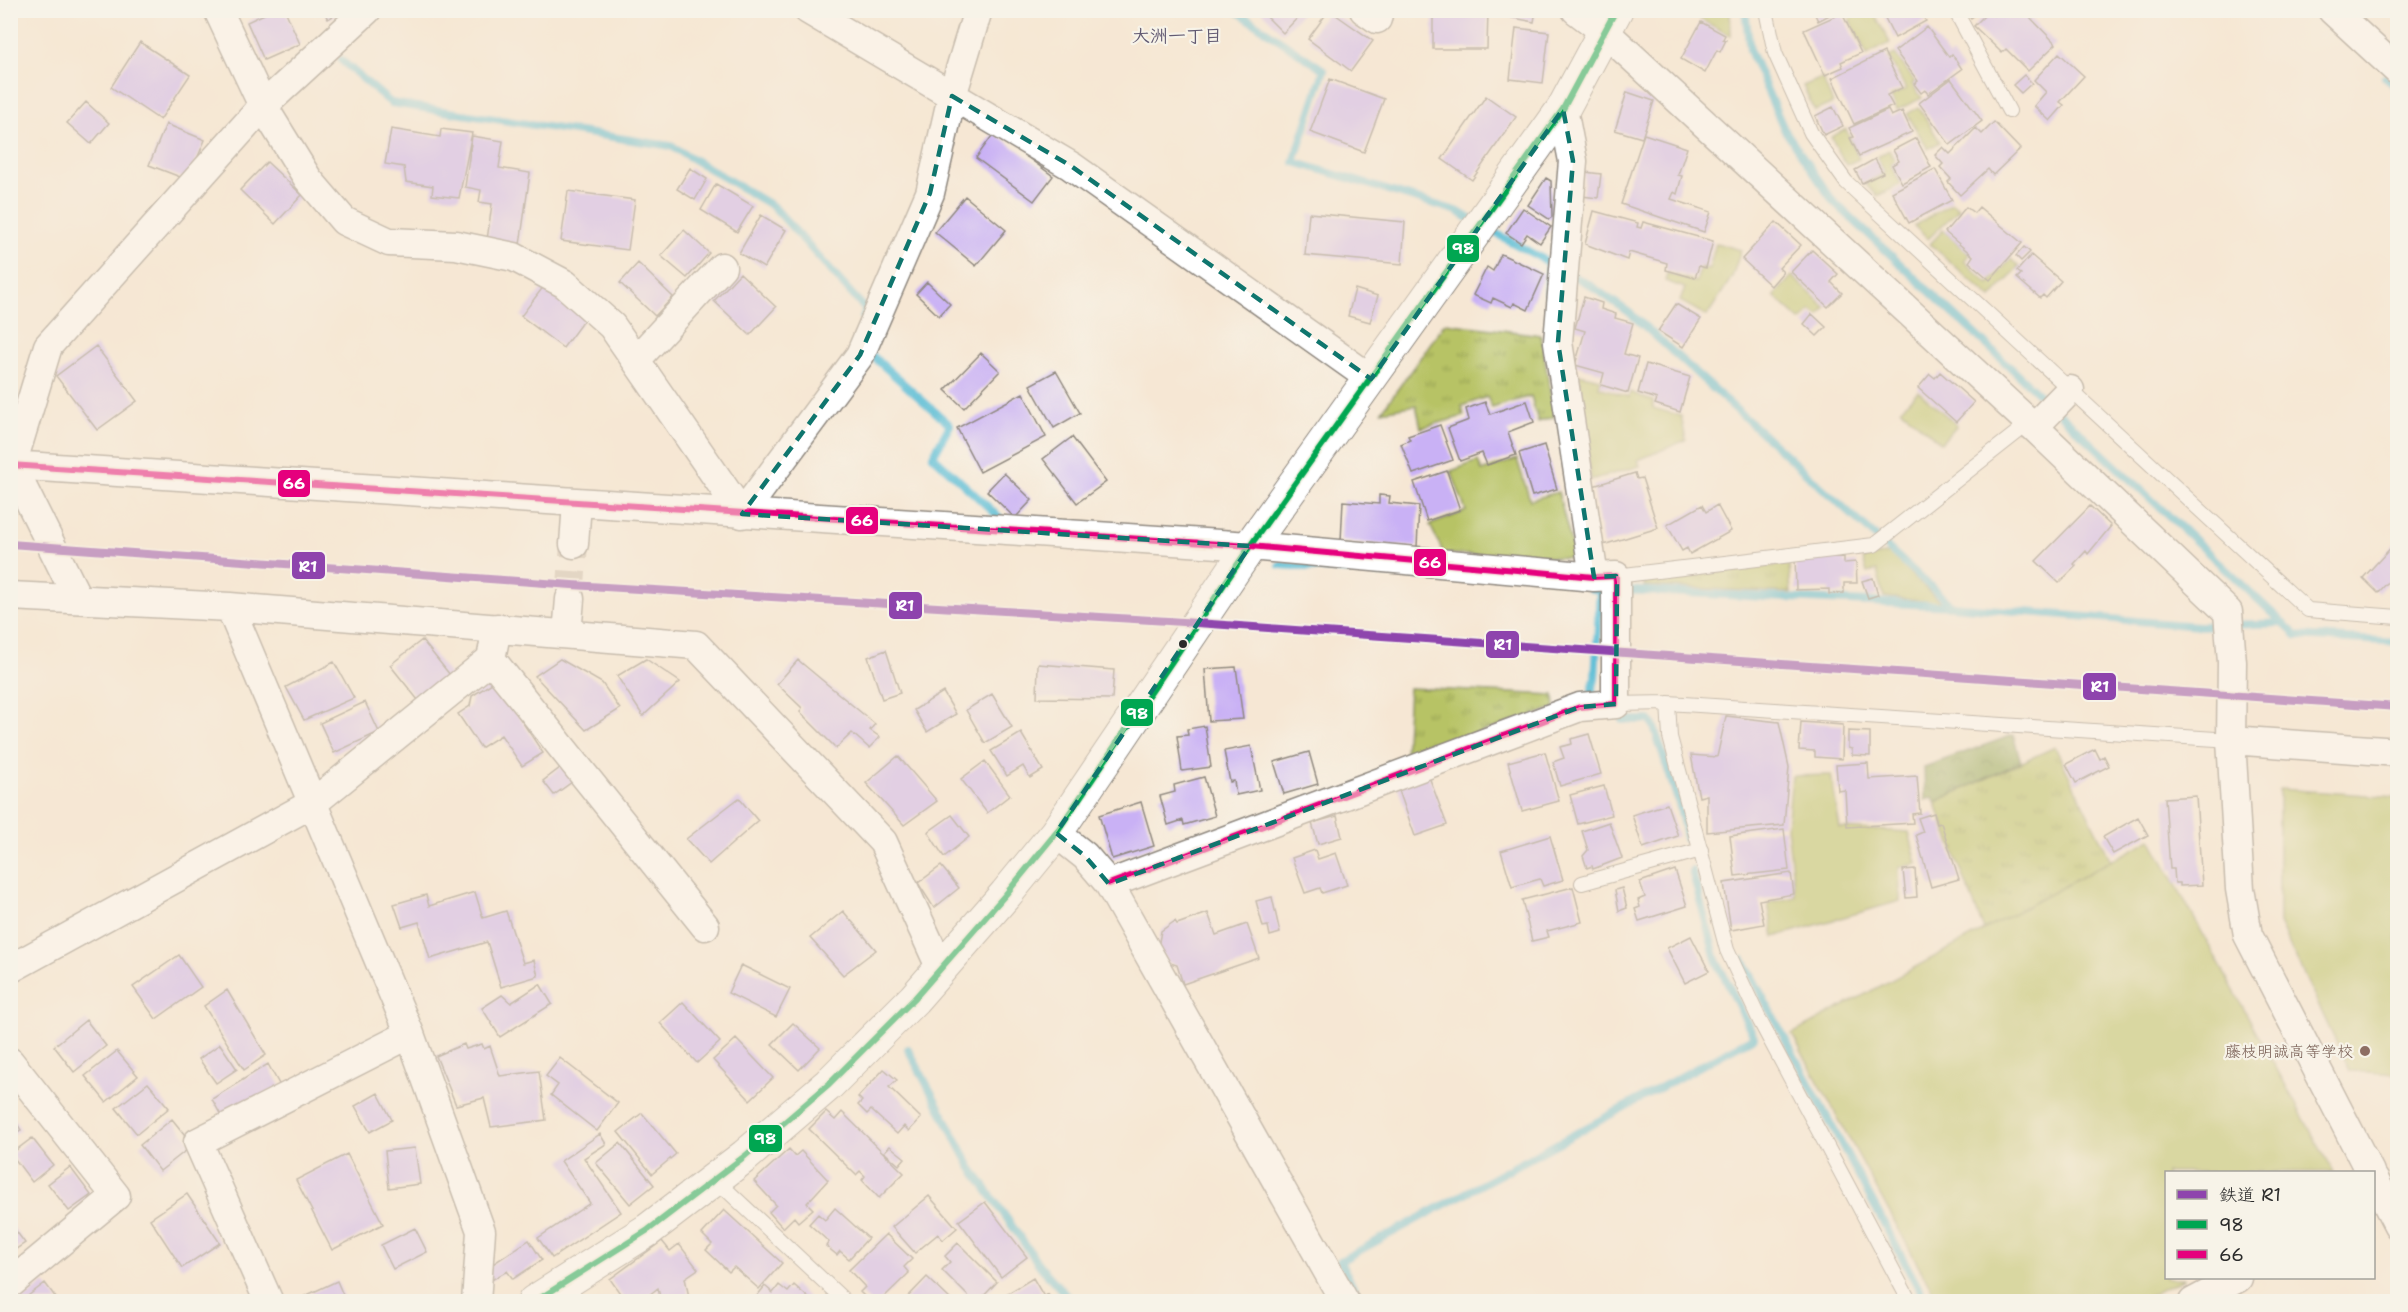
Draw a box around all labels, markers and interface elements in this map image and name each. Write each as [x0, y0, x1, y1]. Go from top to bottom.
district label: 大洲一丁目 [1132, 24, 1222, 48]
line badge: 98 [1446, 234, 1480, 263]
text: 98 [1452, 238, 1474, 259]
line badge: 66 [277, 469, 311, 498]
text: 66 [283, 473, 305, 494]
line badge: 66 [845, 506, 879, 535]
text: 66 [851, 510, 873, 531]
line badge: 66 [1413, 548, 1447, 577]
line badge: R1 [291, 551, 326, 580]
text: 66 [1419, 552, 1441, 573]
text: R1 [299, 556, 317, 577]
line badge: R1 [888, 591, 923, 620]
text: R1 [896, 595, 914, 616]
line badge: R1 [1485, 630, 1520, 659]
text: R1 [1494, 634, 1512, 655]
unlabelled marker [1177, 638, 1189, 650]
line badge: R1 [2082, 672, 2117, 701]
text: R1 [2091, 676, 2109, 697]
line badge: 98 [1120, 698, 1154, 727]
text: 98 [1126, 703, 1148, 724]
place label: 藤枝明誠高等学校 [2225, 1041, 2353, 1062]
marker: 藤枝明誠高等学校 [2358, 1044, 2372, 1058]
line badge: 98 [748, 1124, 783, 1153]
text: 98 [754, 1128, 776, 1149]
legend [2165, 1171, 2375, 1279]
text: 鉄道 R1 [2219, 1183, 2281, 1207]
text: 98 [2219, 1213, 2244, 1237]
text: 66 [2219, 1243, 2244, 1267]

